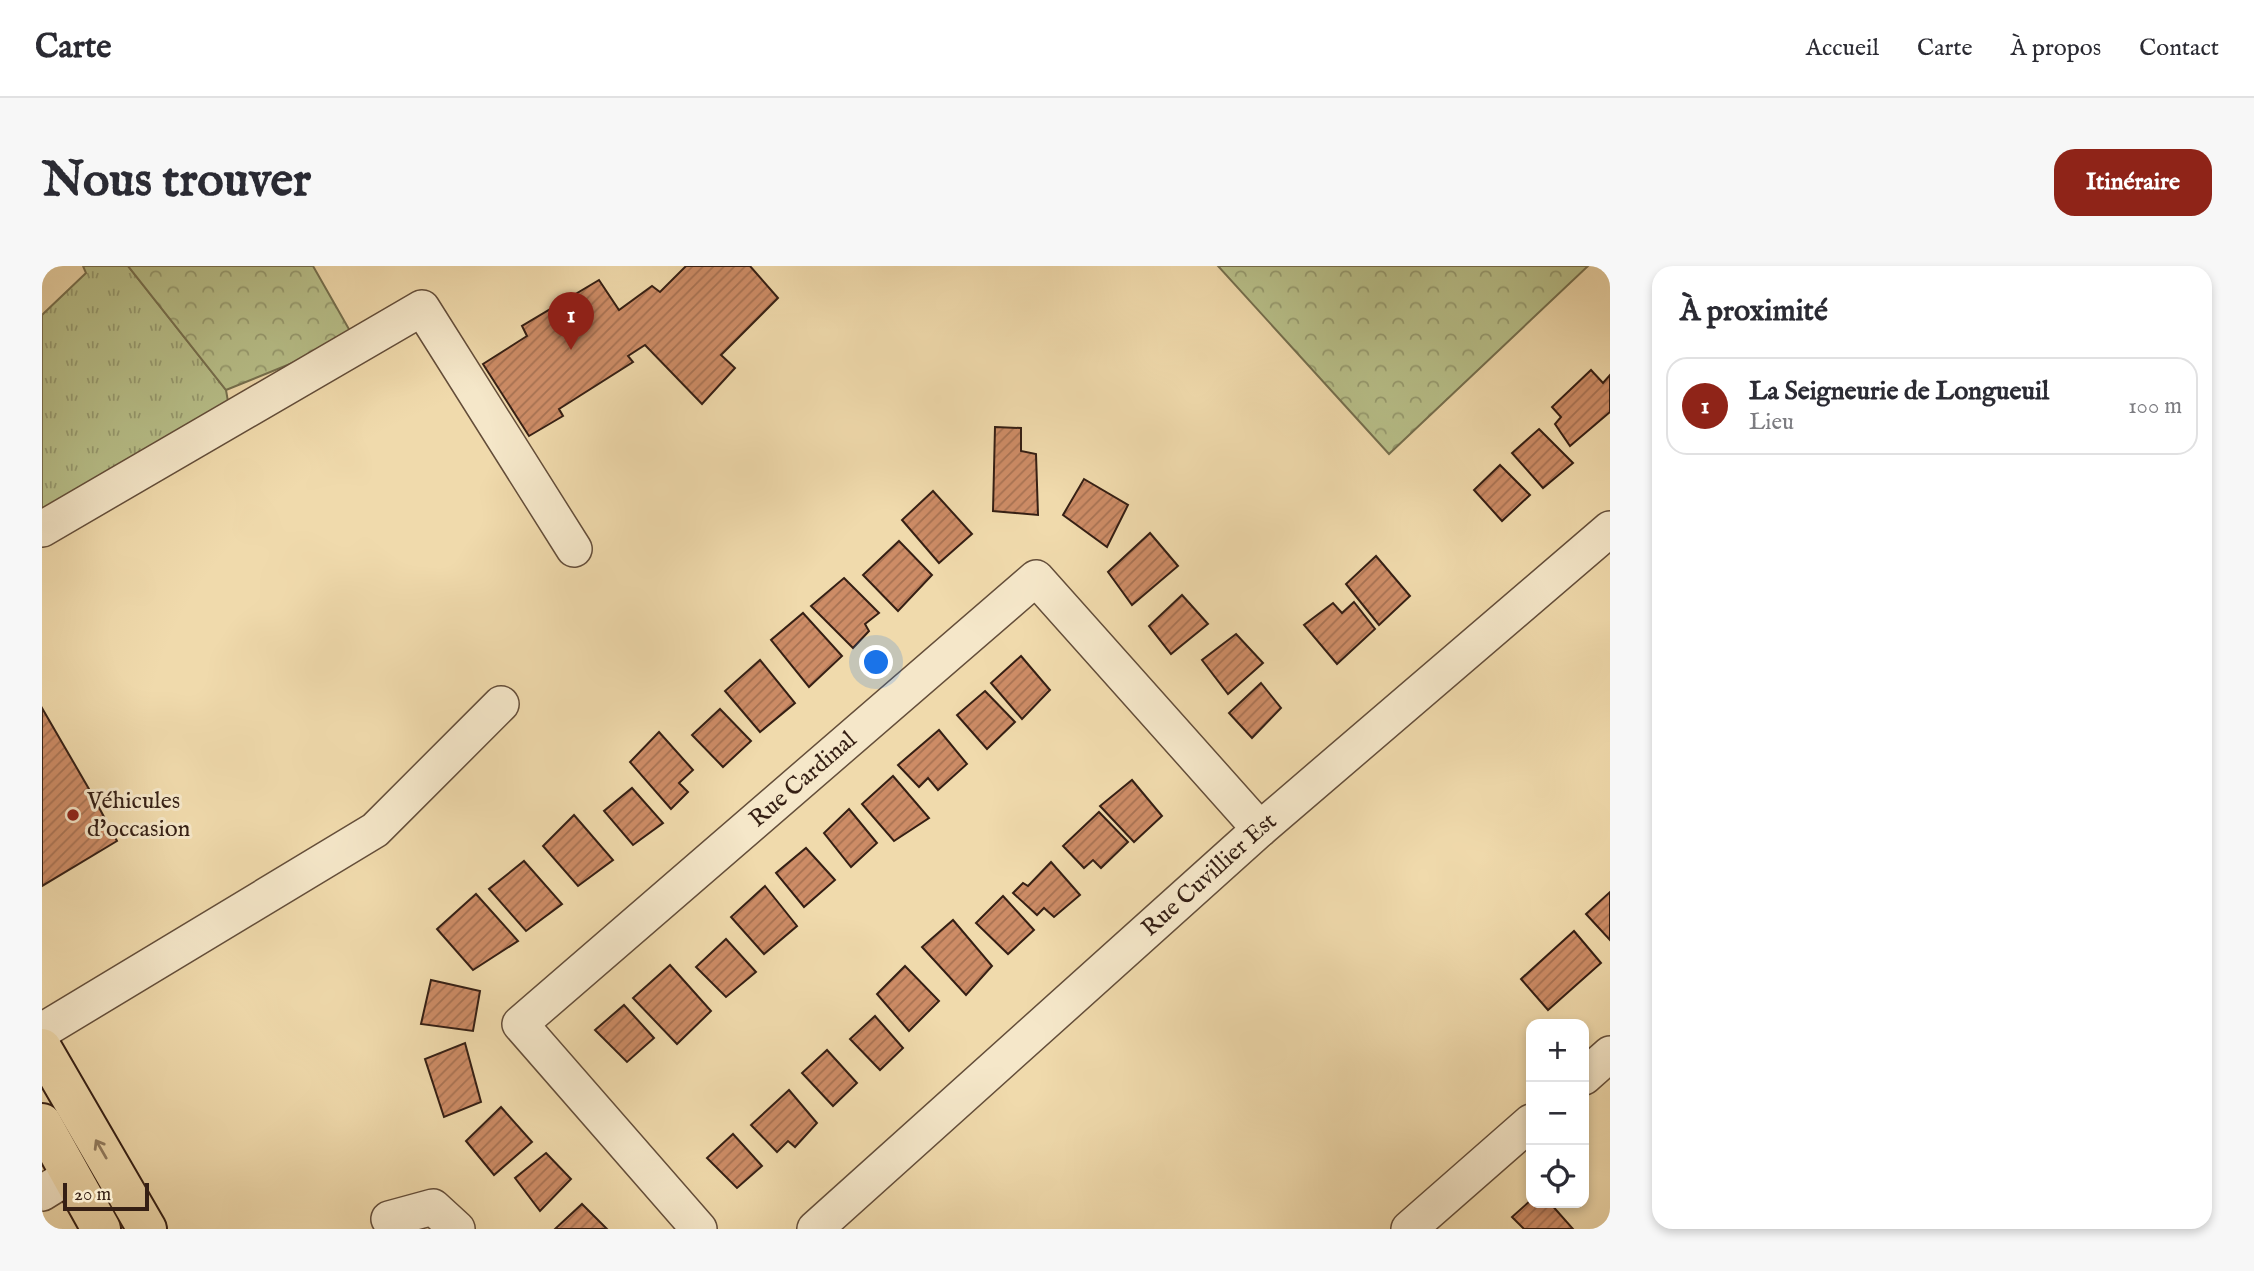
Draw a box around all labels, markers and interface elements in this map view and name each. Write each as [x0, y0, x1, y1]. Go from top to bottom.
text: Carte [35, 27, 111, 69]
text: Accueil [1806, 33, 1879, 64]
text: Carte [1917, 33, 1973, 64]
text: À propos [2011, 33, 2101, 64]
text: Contact [2139, 33, 2219, 64]
button: Itinéraire [2054, 149, 2212, 216]
text: Nous trouver [42, 151, 311, 213]
pin: 1 [548, 292, 594, 350]
text: À proximité [1680, 293, 1828, 331]
text: La Seigneurie de Longueuil [1749, 375, 2049, 408]
text: 1 [1701, 392, 1709, 421]
text: 100 m [2128, 392, 2182, 421]
text: Lieu [1749, 408, 1794, 437]
your location [859, 645, 893, 679]
street label: Rue Cardinal [743, 724, 863, 834]
place label: Véhicules d'occasion [86, 786, 191, 845]
street label: Rue Cuvillier Est [1135, 806, 1283, 944]
marker: Véhicules d'occasion [65, 807, 81, 823]
map controls [1526, 1019, 1589, 1208]
button: + [1526, 1019, 1589, 1082]
button: − [1526, 1082, 1589, 1145]
one-way arrow [93, 1139, 107, 1159]
button: locate [1526, 1145, 1589, 1208]
scale bar [63, 1180, 149, 1212]
text: 20 m [74, 1183, 111, 1207]

